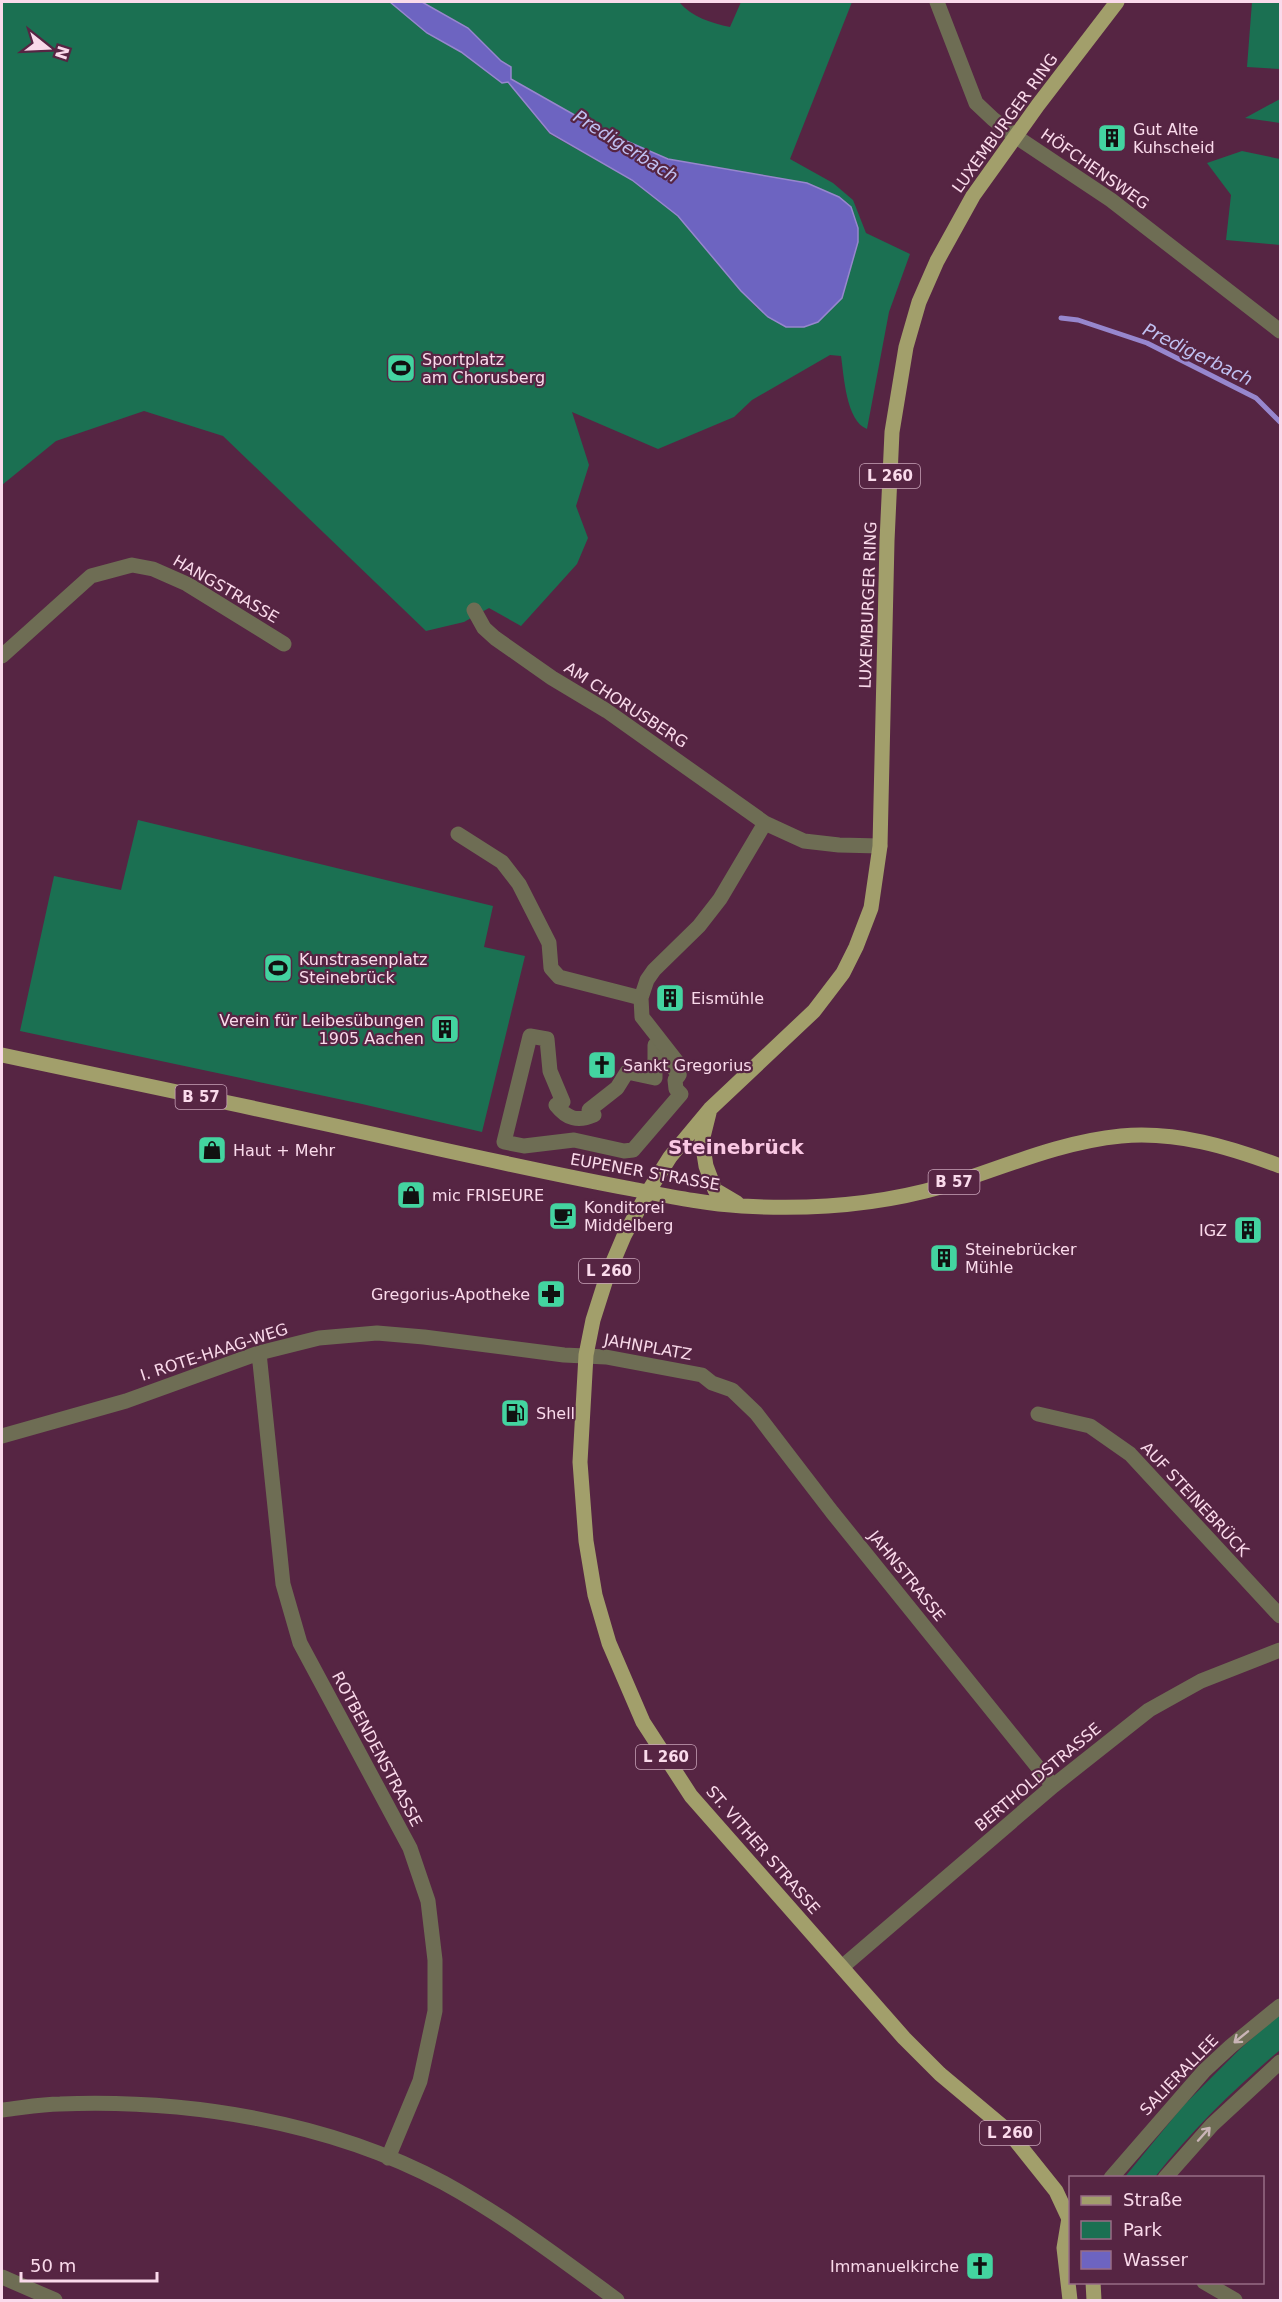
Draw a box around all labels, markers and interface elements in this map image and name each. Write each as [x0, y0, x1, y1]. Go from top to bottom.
north arrow [18, 18, 78, 78]
text: N [51, 43, 73, 62]
street label: LUXEMBURGER RING [948, 50, 1062, 196]
water label: Predigerbach [570, 105, 682, 187]
place label: Gut Alte Kuhscheid [1133, 120, 1215, 157]
building icon: Gut Alte Kuhscheid [1096, 122, 1128, 154]
street label: HÖFCHENSWEG [1037, 125, 1153, 213]
water label: Predigerbach [1140, 318, 1256, 390]
place label: Sportplatz am Chorusberg [422, 350, 545, 387]
sports icon: Sportplatz am Chorusberg [385, 352, 417, 384]
road number: L 260 [860, 464, 920, 488]
street label: LUXEMBURGER RING [856, 521, 880, 689]
street label: HANGSTRASSE [170, 551, 282, 627]
street label: AM CHORUSBERG [561, 658, 691, 752]
place label: Kunstrasenplatz Steinebrück [299, 950, 427, 987]
sports icon: Kunstrasenplatz Steinebrück [262, 952, 294, 984]
building icon: Eismühle [654, 982, 686, 1014]
place label: Eismühle [691, 989, 764, 1008]
place label: Verein für Leibesübungen 1905 Aachen [219, 1011, 424, 1048]
building icon: Verein für Leibesübungen 1905 Aachen [429, 1013, 461, 1045]
church icon: Sankt Gregorius [586, 1049, 618, 1081]
place label: Sankt Gregorius [623, 1056, 752, 1075]
road number: B 57 [176, 1085, 226, 1109]
shop icon: Haut + Mehr [196, 1134, 228, 1166]
district label: Steinebrück [668, 1135, 805, 1159]
place label: Haut + Mehr [233, 1141, 336, 1160]
street label: EUPENER STRASSE [569, 1149, 721, 1195]
road number: B 57 [928, 1170, 980, 1194]
shop icon: mic FRISEURE [395, 1179, 427, 1211]
place label: mic FRISEURE [432, 1186, 544, 1205]
place label: Konditorei Middelberg [584, 1198, 673, 1235]
cafe icon: Konditorei Middelberg [547, 1200, 579, 1232]
building icon: IGZ [1232, 1214, 1264, 1246]
place label: IGZ [1199, 1221, 1227, 1240]
place label: Steinebrücker Mühle [965, 1240, 1077, 1277]
building icon: Steinebrücker Mühle [928, 1242, 960, 1274]
road number: L 260 [579, 1259, 639, 1283]
pharmacy icon: Gregorius-Apotheke [535, 1278, 567, 1310]
place label: Gregorius-Apotheke [371, 1285, 530, 1304]
street label: I. ROTE-HAAG-WEG [138, 1319, 290, 1385]
street label: JAHNPLATZ [602, 1330, 693, 1364]
fuel station icon: Shell [499, 1397, 531, 1429]
place label: Shell [536, 1404, 575, 1423]
street label: AUF STEINEBRÜCK [1137, 1438, 1253, 1560]
street label: JAHNSTRASSE [864, 1526, 949, 1625]
street label: ROTBENDENSTRASSE [328, 1668, 426, 1830]
street label: BERTHOLDSTRASSE [971, 1719, 1105, 1835]
road number: L 260 [636, 1745, 696, 1769]
street label: ST. VITHER STRASSE [702, 1782, 824, 1918]
street label: SALIERALLEE [1136, 2031, 1222, 2119]
one-way arrow [1234, 2031, 1250, 2044]
road number: L 260 [980, 2121, 1040, 2145]
one-way arrow [1197, 2127, 1211, 2142]
legend [1069, 2176, 1264, 2284]
text: Straße [1123, 2189, 1182, 2210]
text: Park [1123, 2219, 1162, 2240]
scale bar [21, 2245, 158, 2283]
text: Wasser [1123, 2249, 1189, 2270]
church icon: Immanuelkirche [964, 2250, 996, 2282]
text: 50 m [30, 2255, 76, 2276]
place label: Immanuelkirche [830, 2257, 959, 2276]

